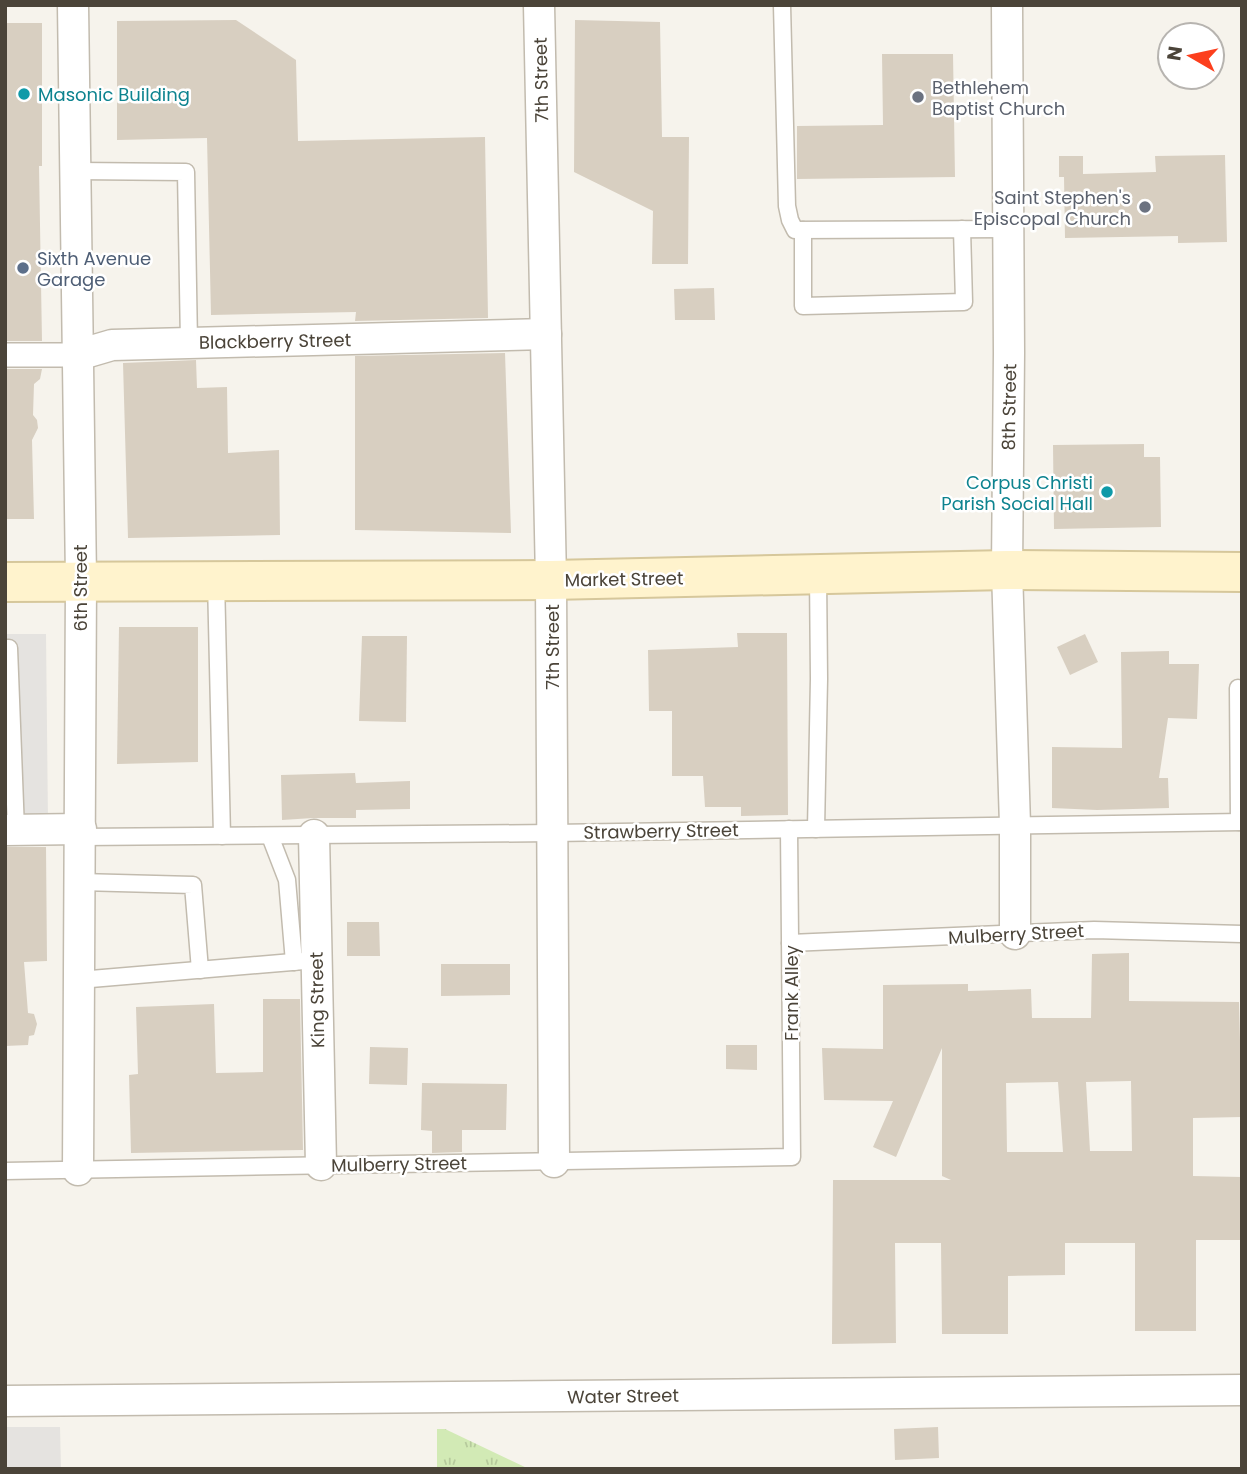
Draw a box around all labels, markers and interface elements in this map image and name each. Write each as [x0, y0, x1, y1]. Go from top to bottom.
north arrow [1156, 21, 1226, 91]
street label: 7th Street [528, 37, 554, 123]
text: N [1160, 44, 1189, 63]
place label: Bethlehem Baptist Church [932, 75, 1065, 121]
place label: Masonic Building [38, 82, 190, 107]
marker: Masonic Building [16, 86, 32, 102]
marker: Bethlehem Baptist Church [910, 89, 926, 105]
place label: Saint Stephen's Episcopal Church [974, 185, 1131, 231]
marker: Saint Stephen's Episcopal Church [1137, 199, 1153, 215]
place label: Sixth Avenue Garage [37, 246, 151, 292]
marker: Sixth Avenue Garage [15, 260, 31, 276]
street label: Blackberry Street [199, 327, 351, 355]
street label: 8th Street [996, 363, 1022, 451]
place label: Corpus Christi Parish Social Hall [941, 470, 1093, 516]
marker: Corpus Christi Parish Social Hall [1099, 484, 1115, 500]
street label: 6th Street [68, 544, 93, 632]
street label: Market Street [564, 565, 684, 593]
street label: 7th Street [540, 604, 565, 690]
street label: Strawberry Street [583, 817, 739, 845]
street label: Mulberry Street [948, 918, 1084, 950]
street label: Frank Alley [779, 945, 804, 1041]
street label: King Street [304, 952, 330, 1048]
street label: Mulberry Street [331, 1150, 467, 1178]
street label: Water Street [567, 1383, 679, 1409]

